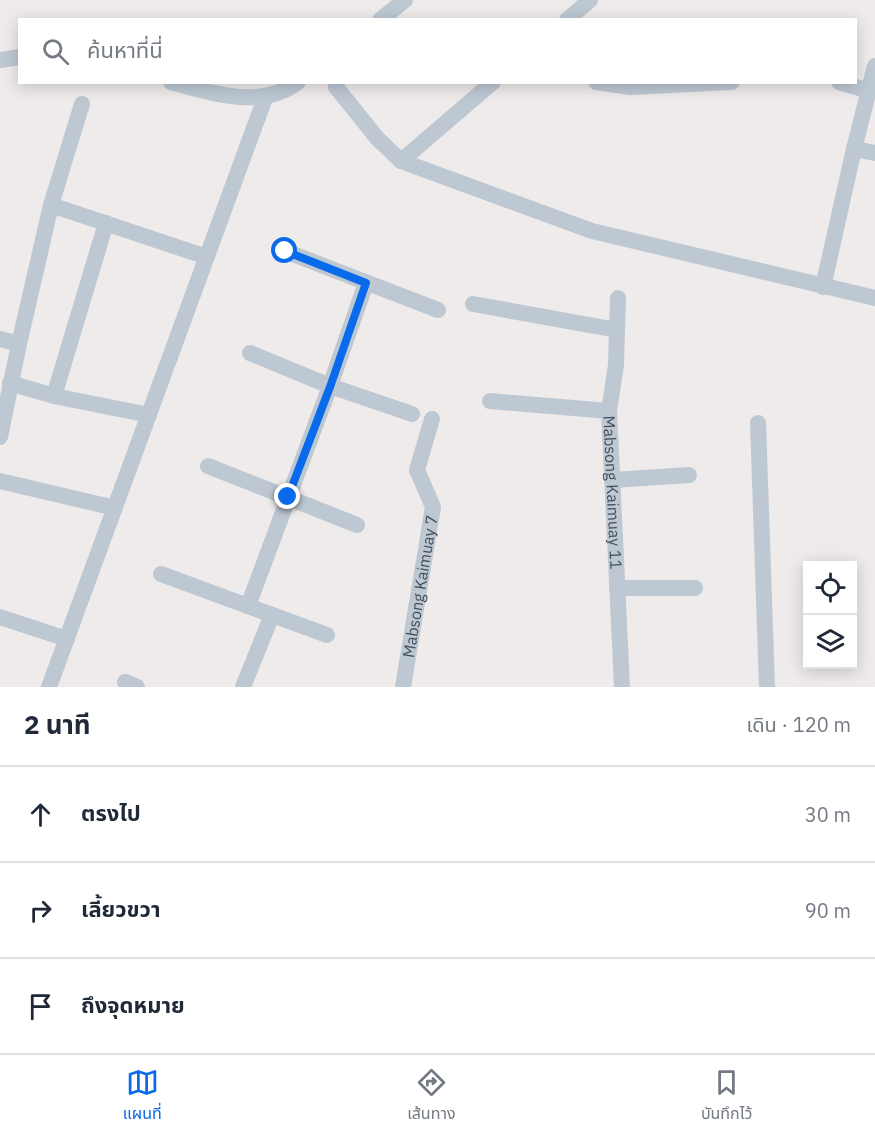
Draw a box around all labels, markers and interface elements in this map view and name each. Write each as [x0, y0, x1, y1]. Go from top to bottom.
search box [18, 18, 857, 84]
icon: search [39, 35, 72, 68]
text: ค้นหาที่นี่ [87, 35, 163, 64]
route start [271, 237, 297, 263]
street label: Mabsong Kaimuay 11 [599, 415, 626, 570]
route end [274, 483, 300, 509]
street label: Mabsong Kaimuay 7 [398, 514, 441, 659]
map controls [803, 561, 857, 669]
button: locate [803, 561, 857, 615]
button: layers [803, 615, 857, 669]
text: 2 นาที [24, 707, 91, 741]
text: เดิน · 120 m [747, 711, 851, 738]
icon: ahead [24, 798, 57, 831]
text: ตรงไป [81, 798, 141, 827]
text: 30 m [805, 801, 851, 828]
icon: right [24, 894, 57, 927]
text: เลี้ยวขวา [81, 894, 161, 923]
text: 90 m [805, 897, 851, 924]
icon: arrive [24, 990, 57, 1023]
text: ถึงจุดหมาย [81, 990, 185, 1019]
tab: แผนที่ [123, 1066, 162, 1126]
tab: เส้นทาง [407, 1066, 455, 1126]
tab: บันทึกไว้ [701, 1066, 752, 1126]

